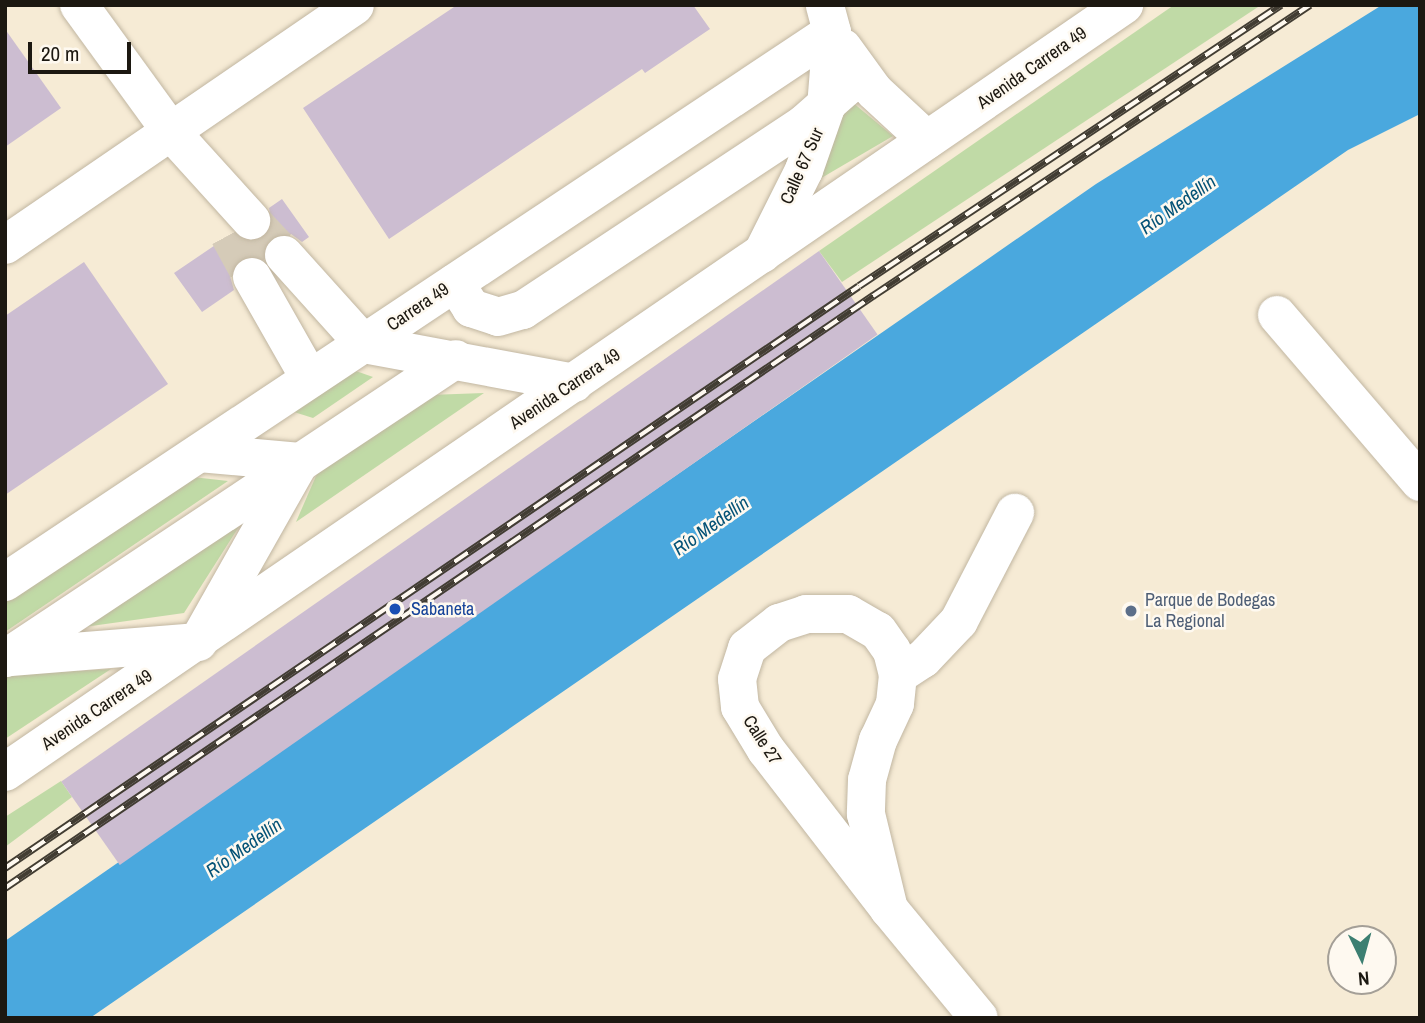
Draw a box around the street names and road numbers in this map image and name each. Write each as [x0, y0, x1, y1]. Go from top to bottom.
street label: Avenida Carrera 49 [973, 22, 1091, 114]
street label: Calle 67 Sur [776, 125, 828, 207]
street label: Carrera 49 [383, 278, 453, 336]
street label: Avenida Carrera 49 [506, 344, 624, 434]
street label: Avenida Carrera 49 [38, 665, 156, 755]
street label: Calle 27 [738, 711, 786, 769]

